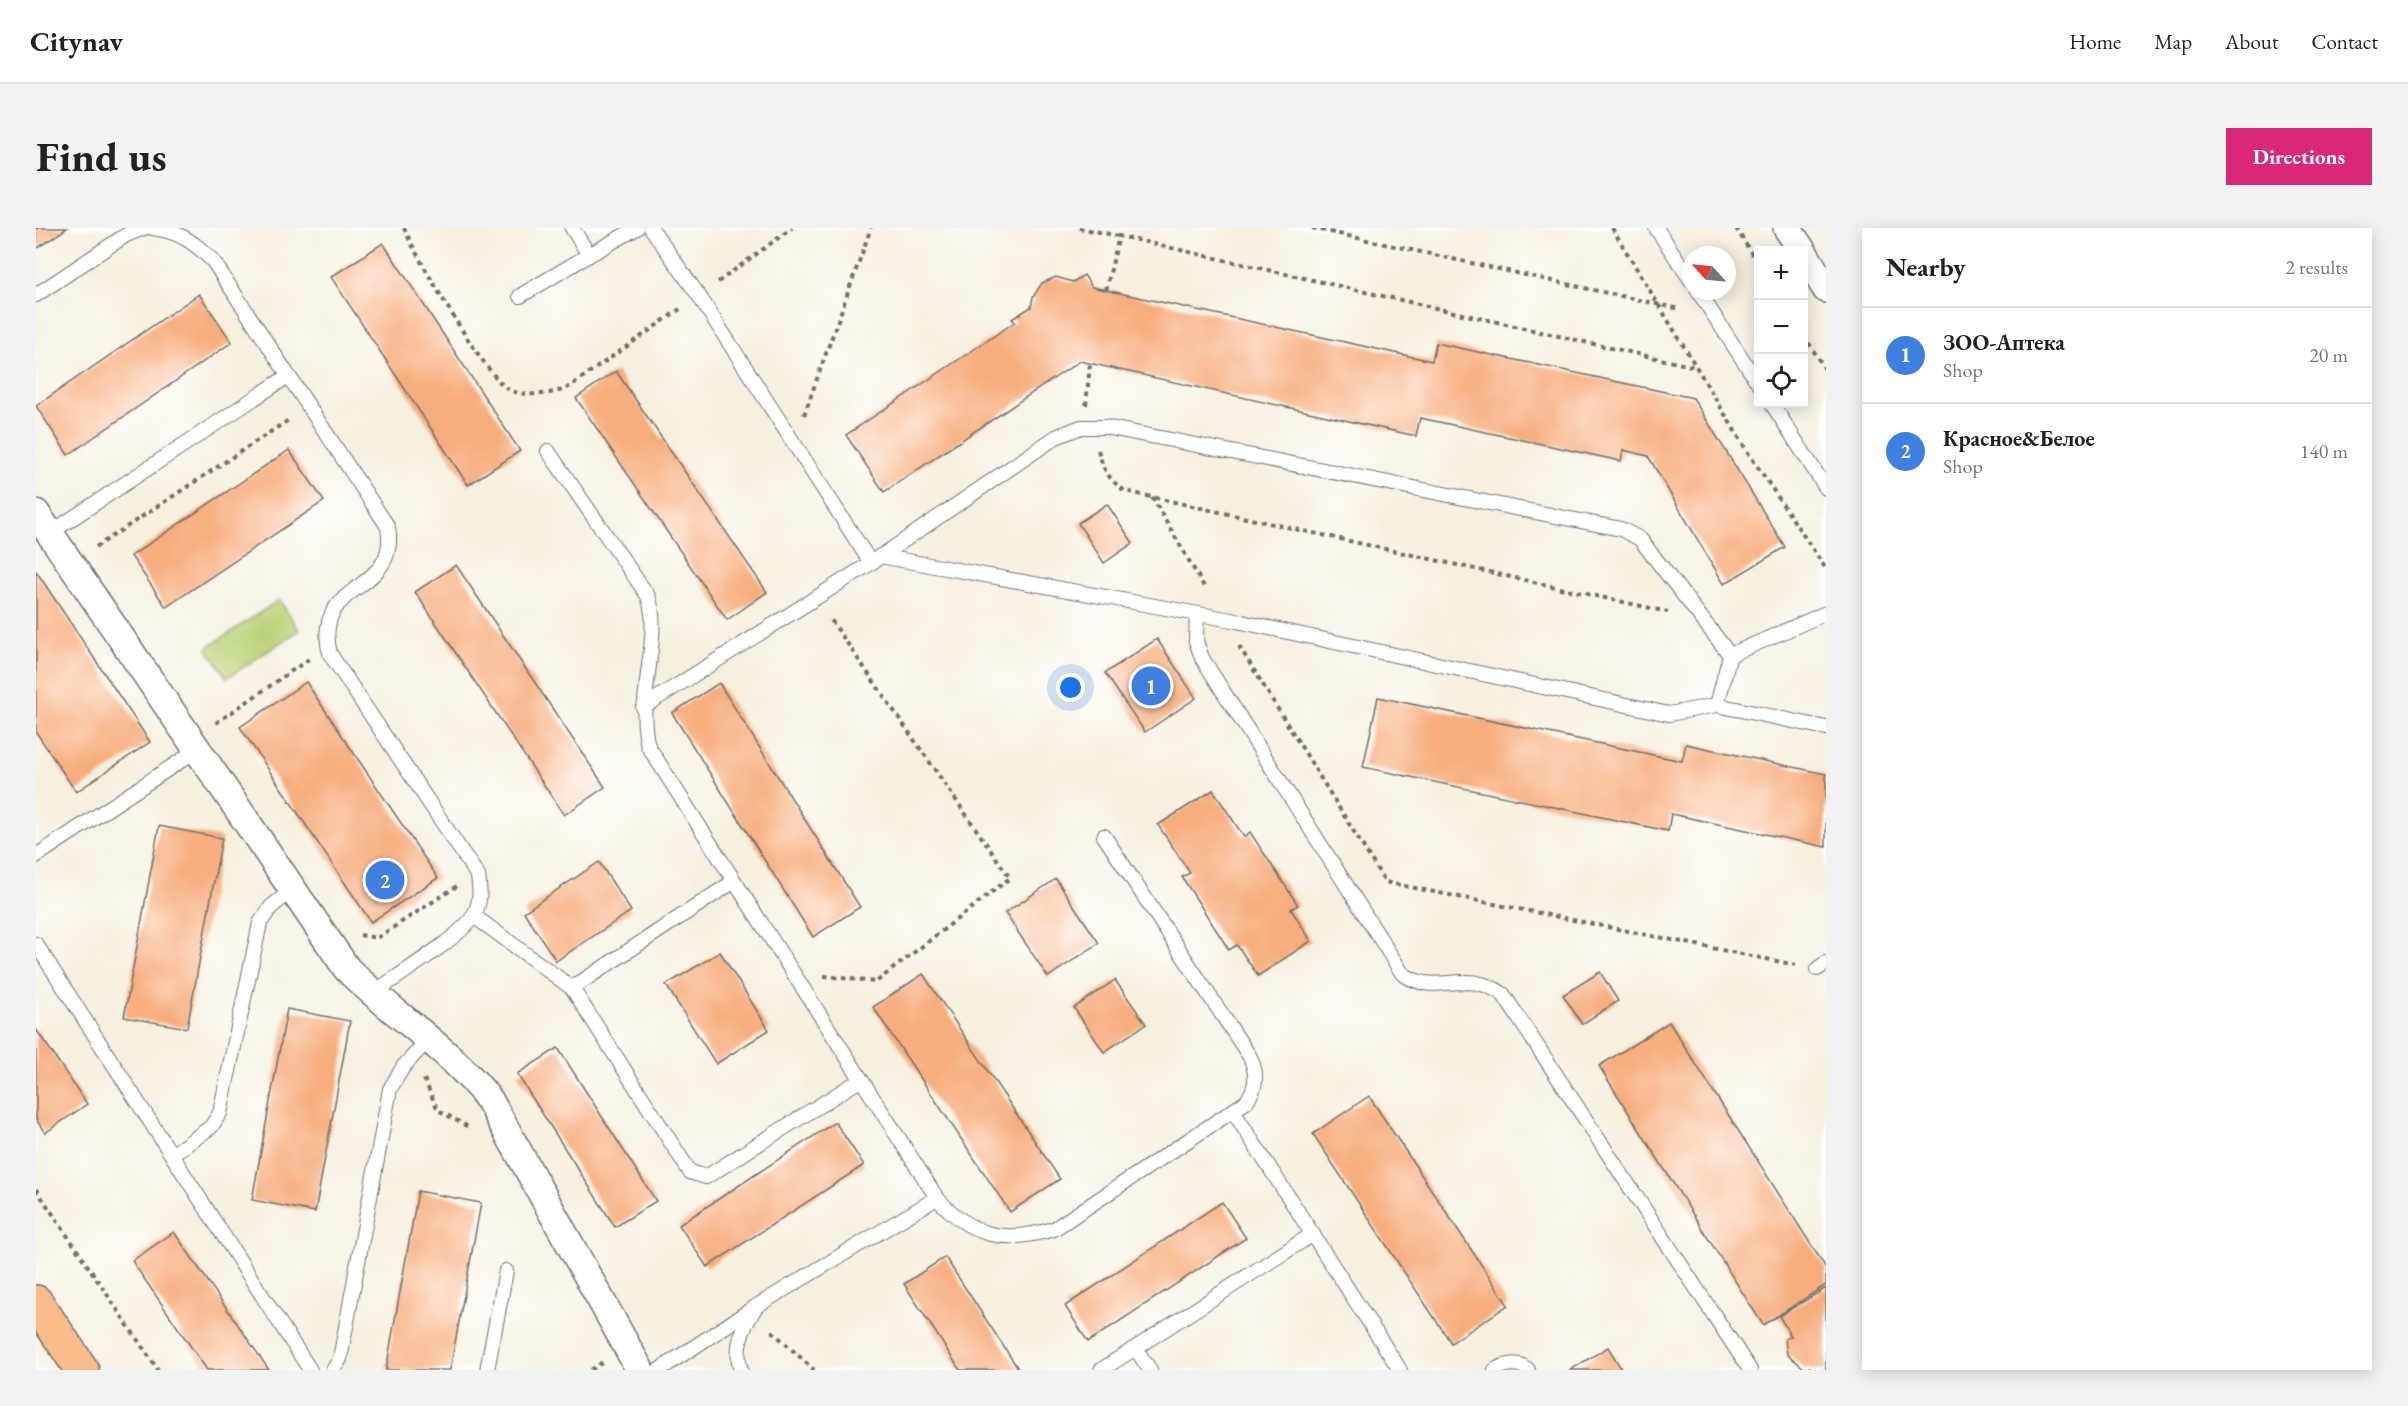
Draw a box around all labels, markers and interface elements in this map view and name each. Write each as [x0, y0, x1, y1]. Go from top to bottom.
text: Citynav [30, 23, 123, 59]
text: Home [2069, 28, 2121, 55]
text: Map [2154, 28, 2192, 55]
text: About [2225, 28, 2278, 55]
text: Contact [2311, 28, 2378, 55]
button: Directions [2226, 128, 2372, 185]
text: Find us [36, 129, 167, 184]
north arrow [1682, 246, 1736, 300]
map controls [1754, 246, 1808, 408]
button: + [1754, 246, 1808, 300]
text: Nearby [1886, 250, 1966, 284]
text: 2 results [2285, 254, 2348, 280]
button: − [1754, 300, 1808, 354]
text: ЗОО-Аптека [1943, 328, 2065, 357]
text: 1 [1900, 342, 1911, 368]
text: 20 m [2309, 342, 2348, 368]
button: locate [1754, 354, 1808, 408]
text: Shop [1943, 357, 1983, 383]
text: Красное&Белое [1943, 424, 2095, 453]
text: 2 [1900, 438, 1911, 464]
text: 140 m [2300, 438, 2348, 464]
text: Shop [1943, 453, 1983, 479]
pin: 1 [1132, 664, 1170, 708]
your location [1056, 673, 1085, 702]
pin: 2 [366, 858, 404, 902]

